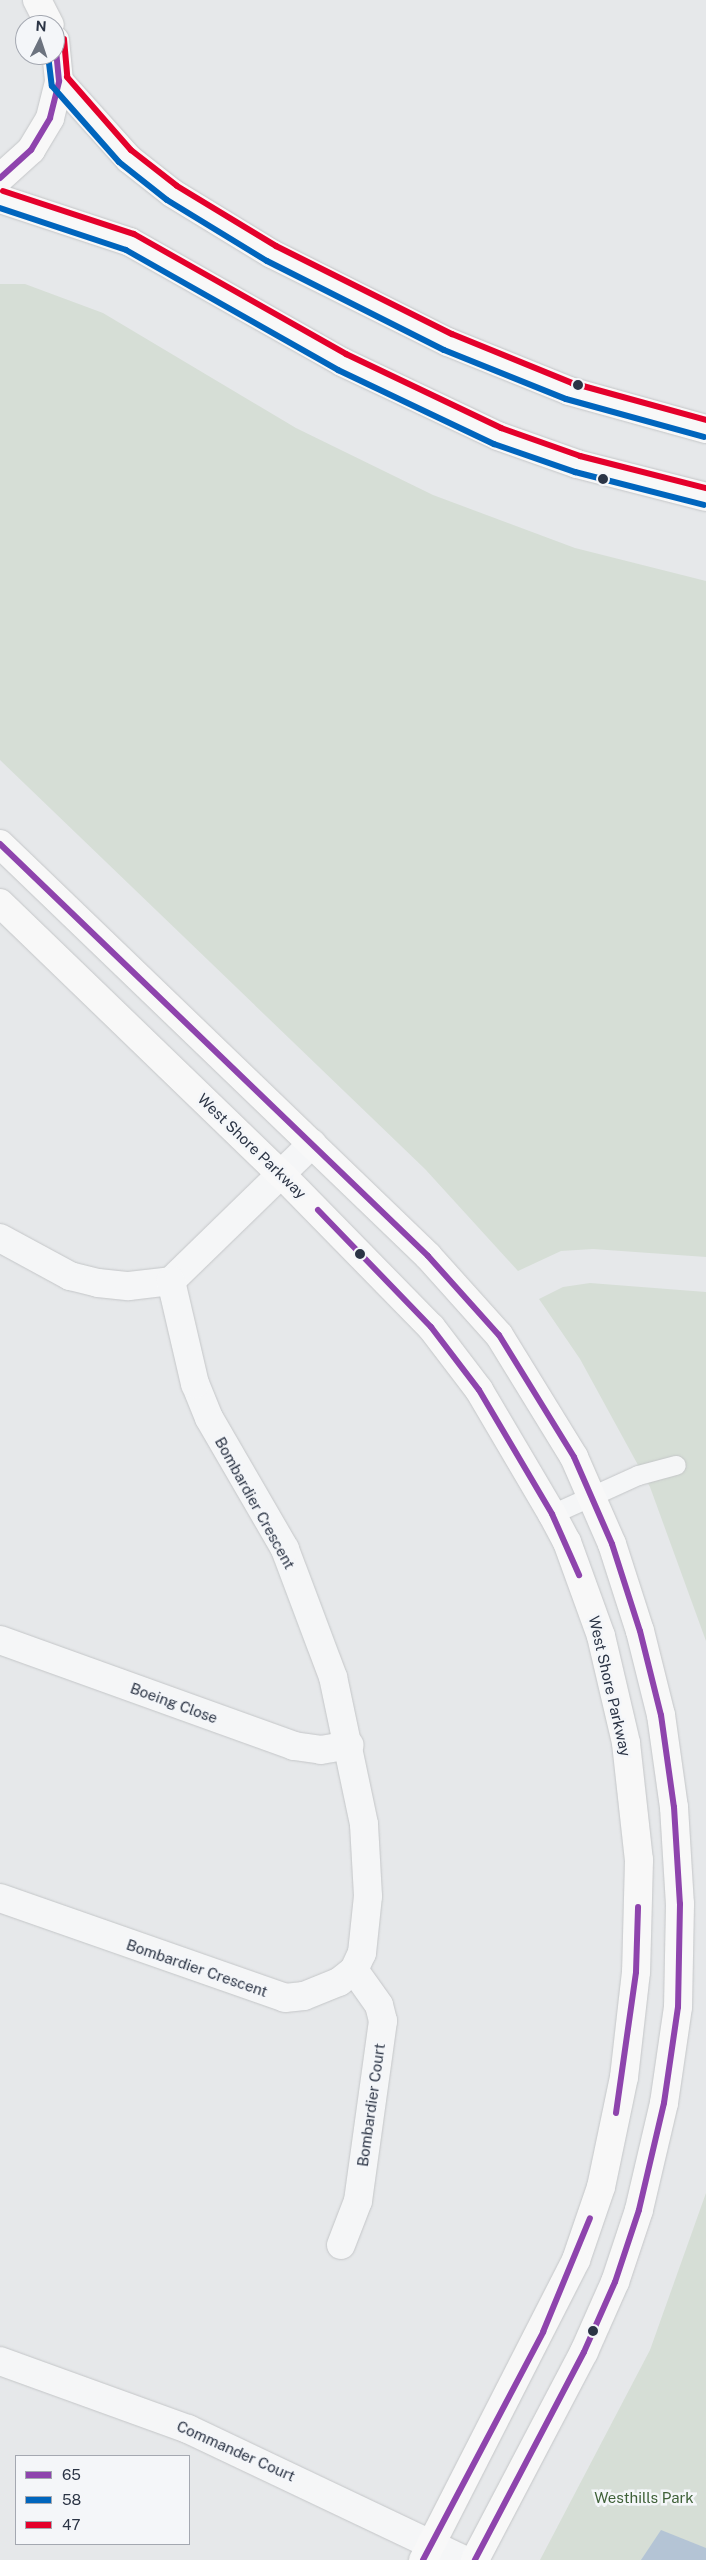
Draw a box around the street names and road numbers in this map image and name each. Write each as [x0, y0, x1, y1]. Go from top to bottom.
street label: West Shore Parkway [194, 1090, 310, 1202]
street label: Bombardier Crescent [211, 1434, 299, 1572]
street label: West Shore Parkway [585, 1614, 635, 1758]
street label: Boeing Close [128, 1679, 220, 1727]
street label: Bombardier Crescent [124, 1935, 270, 2001]
street label: Bombardier Court [353, 2042, 389, 2168]
street label: Commander Court [174, 2417, 298, 2485]

